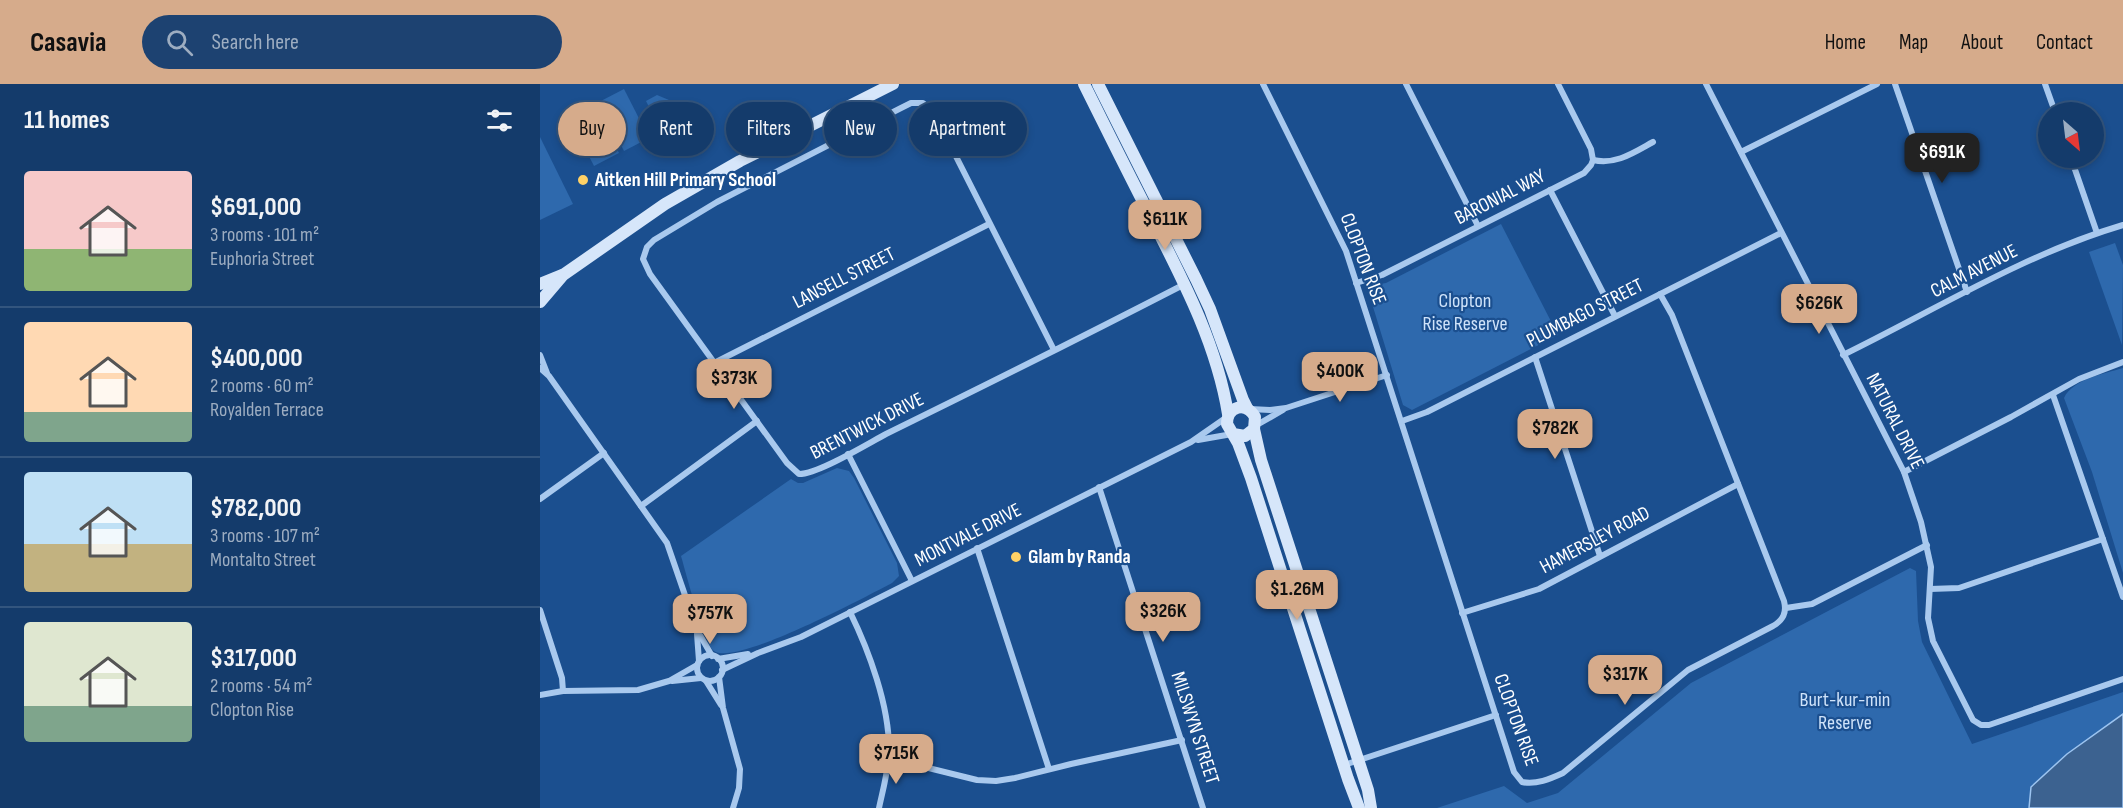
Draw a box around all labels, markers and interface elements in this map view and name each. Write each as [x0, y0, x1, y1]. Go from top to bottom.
search box [142, 15, 562, 69]
text: Casavia [30, 26, 106, 59]
icon: search [163, 26, 196, 59]
text: Search here [211, 29, 299, 56]
text: Home [1825, 30, 1866, 55]
text: Map [1899, 30, 1928, 55]
text: About [1961, 30, 2003, 55]
text: Contact [2036, 30, 2093, 55]
chip: Buy [558, 102, 626, 156]
chip: Rent [638, 102, 714, 156]
chip: Filters [726, 102, 812, 156]
chip: New [824, 102, 897, 156]
chip: Apartment [909, 102, 1027, 156]
north arrow [2038, 102, 2104, 168]
map controls [2038, 102, 2104, 168]
icon: filters [483, 104, 516, 137]
text: 11 homes [24, 105, 110, 136]
pin: $691K [1900, 133, 1984, 184]
text: $691K [1919, 140, 1965, 164]
street label: BARONIAL WAY [1451, 164, 1550, 230]
place label: Aitken Hill Primary School [594, 168, 776, 192]
marker: Aitken Hill Primary School [576, 173, 590, 187]
text: $691,000 [210, 192, 301, 223]
icon: home [72, 195, 144, 267]
pin: $611K [1123, 200, 1207, 251]
text: $611K [1142, 207, 1188, 231]
street label: CLOPTON RISE [1335, 210, 1391, 308]
text: 3 rooms · 101 m² [210, 223, 319, 247]
street label: CALM AVENUE [1927, 239, 2021, 303]
street label: LANSELL STREET [789, 242, 899, 314]
text: Euphoria Street [210, 247, 314, 271]
street label: PLUMBAGO STREET [1523, 273, 1647, 353]
pin: $626K [1777, 284, 1861, 335]
park label: Clopton Rise Reserve [1422, 289, 1508, 336]
text: $626K [1795, 291, 1843, 315]
text: $400,000 [210, 343, 303, 374]
icon: home [72, 346, 144, 418]
pin: $400K [1298, 352, 1382, 403]
pin: $373K [692, 359, 776, 410]
text: $400K [1316, 359, 1364, 383]
text: $373K [711, 366, 757, 390]
street label: NATURAL DRIVE [1861, 369, 1929, 473]
text: 2 rooms · 60 m² [210, 374, 314, 398]
street label: BRENTWICK DRIVE [806, 387, 928, 465]
text: Royalden Terrace [210, 398, 324, 422]
pin: $782K [1513, 409, 1597, 460]
text: $782K [1531, 416, 1579, 440]
text: $782,000 [210, 493, 301, 524]
icon: home [72, 496, 144, 568]
street label: MONTVALE DRIVE [911, 498, 1025, 572]
street label: HAMERSLEY ROAD [1536, 501, 1654, 579]
text: 3 rooms · 107 m² [210, 524, 320, 548]
place label: Glam by Randa [1028, 545, 1131, 569]
text: Montalto Street [210, 548, 316, 572]
marker: Glam by Randa [1009, 550, 1023, 564]
pin: $1.26M [1248, 570, 1346, 621]
text: $1.26M [1270, 577, 1324, 601]
pin: $326K [1121, 592, 1205, 643]
pin: $757K [668, 594, 752, 645]
text: $326K [1139, 599, 1187, 623]
text: $757K [687, 601, 733, 625]
text: $317,000 [210, 643, 297, 674]
icon: home [72, 646, 144, 718]
pin: $317K [1583, 655, 1667, 706]
text: $317K [1602, 662, 1648, 686]
street label: MILSWYN STREET [1166, 669, 1224, 787]
street label: CLOPTON RISE [1488, 671, 1544, 769]
text: 2 rooms · 54 m² [210, 674, 312, 698]
park label: Burt-kur-min Reserve [1800, 688, 1890, 735]
text: Clopton Rise [210, 698, 294, 722]
pin: $715K [854, 734, 938, 785]
text: $715K [873, 741, 919, 765]

